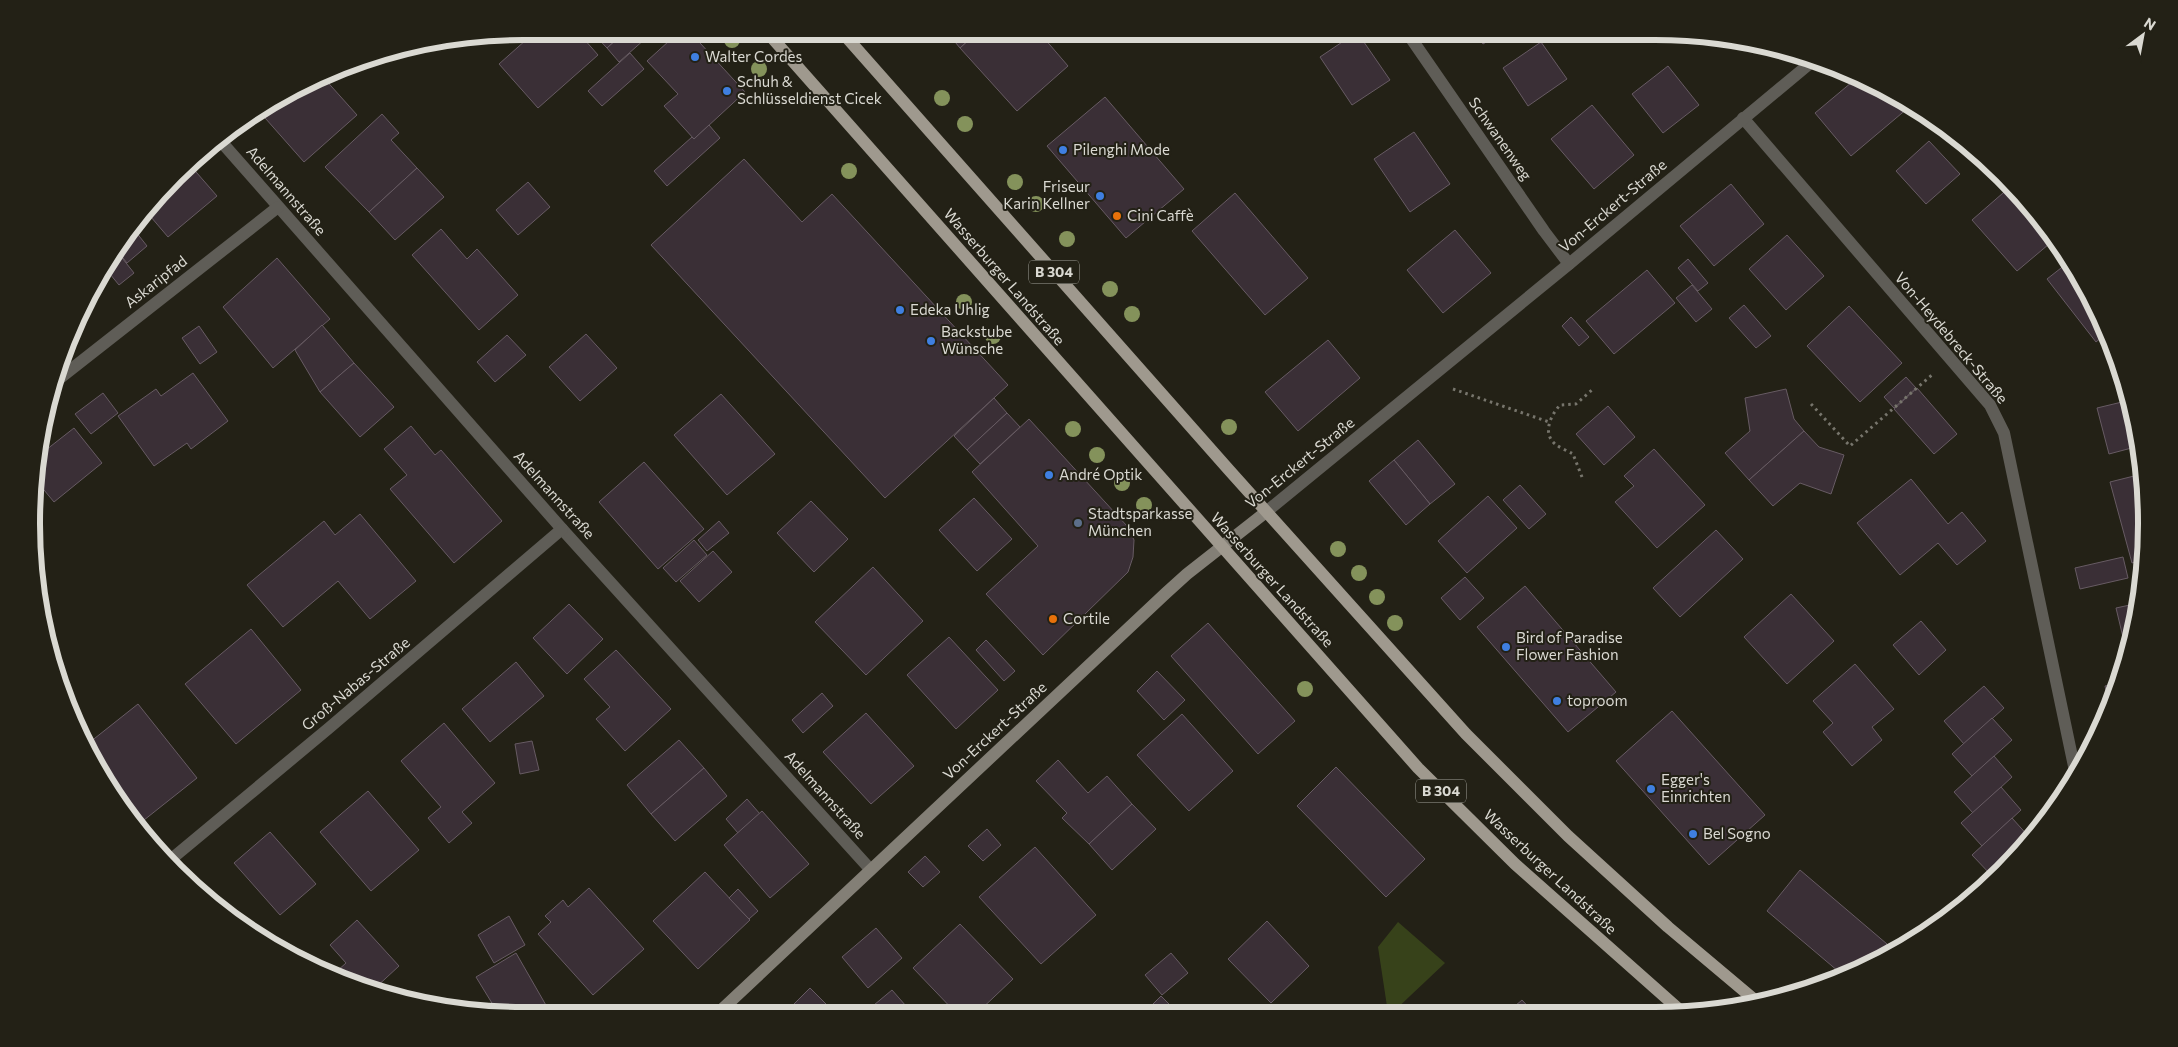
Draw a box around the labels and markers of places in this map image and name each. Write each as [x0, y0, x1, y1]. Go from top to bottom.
place label: Walter Cordes [705, 47, 803, 65]
marker: Walter Cordes [689, 51, 701, 63]
place label: Schuh & Schlüsseldienst Cicek [737, 72, 882, 107]
marker: Schuh & Schlüsseldienst Cicek [721, 85, 733, 97]
place label: Pilenghi Mode [1073, 140, 1170, 158]
marker: Pilenghi Mode [1057, 144, 1069, 156]
place label: Friseur Karin Kellner [1003, 177, 1090, 212]
marker: Friseur Karin Kellner [1094, 190, 1106, 202]
place label: Cini Caffè [1127, 206, 1194, 224]
marker: Cini Caffè [1111, 210, 1123, 222]
place label: Edeka Uhlig [910, 300, 990, 318]
marker: Edeka Uhlig [894, 304, 906, 316]
place label: Backstube Wünsche [941, 322, 1012, 357]
marker: Backstube Wünsche [925, 335, 937, 347]
place label: André Optik [1059, 465, 1142, 483]
marker: André Optik [1043, 469, 1055, 481]
place label: Stadtsparkasse München [1088, 504, 1193, 539]
marker: Stadtsparkasse München [1072, 517, 1084, 529]
place label: Cortile [1063, 609, 1110, 627]
marker: Cortile [1047, 613, 1059, 625]
place label: Bird of Paradise Flower Fashion [1516, 628, 1623, 663]
marker: Bird of Paradise Flower Fashion [1500, 641, 1512, 653]
place label: toproom [1567, 691, 1628, 709]
marker: toproom [1551, 695, 1563, 707]
place label: Egger's Einrichten [1661, 770, 1731, 805]
marker: Egger's Einrichten [1645, 783, 1657, 795]
place label: Bel Sogno [1703, 824, 1771, 842]
marker: Bel Sogno [1687, 828, 1699, 840]

